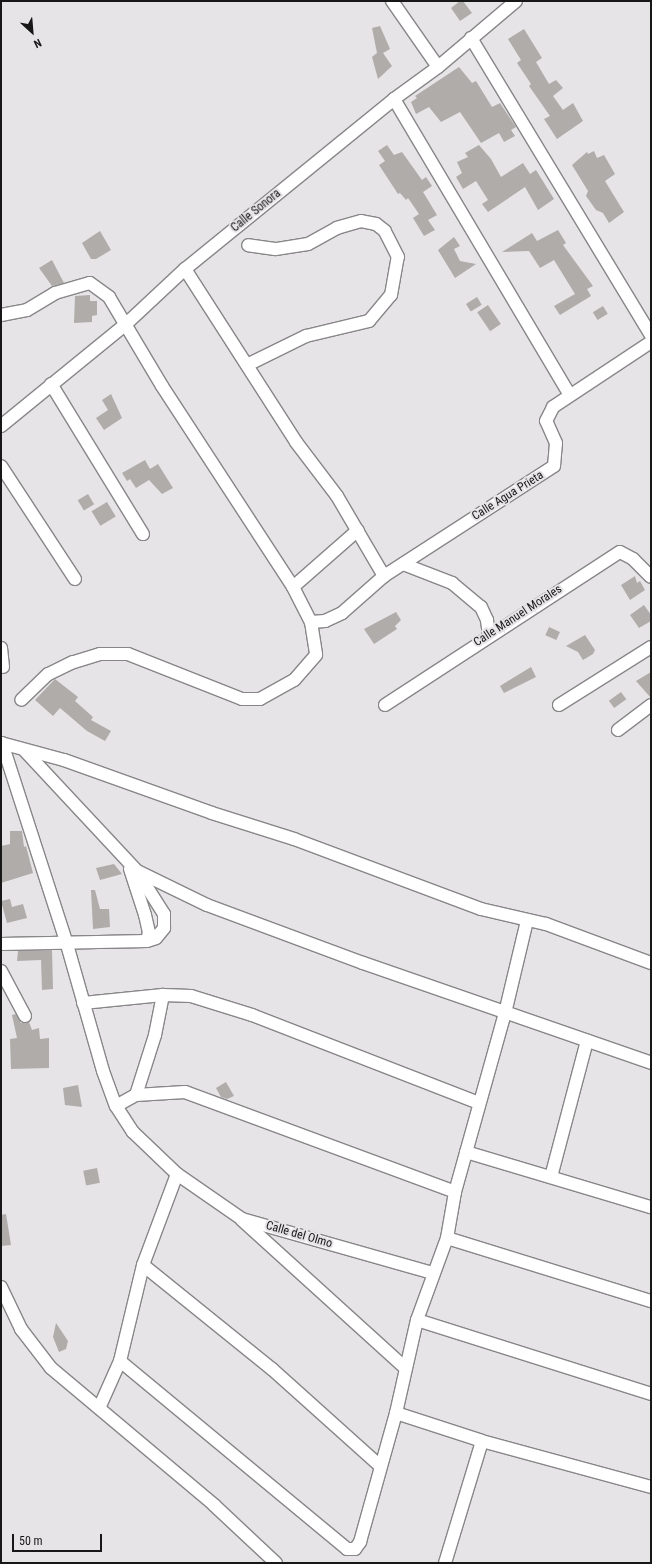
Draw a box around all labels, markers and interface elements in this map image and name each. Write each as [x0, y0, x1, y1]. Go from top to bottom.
north arrow [12, 12, 52, 52]
text: N [32, 36, 43, 51]
street label: Calle Sonora [228, 187, 284, 235]
street label: Calle Agua Prieta [470, 468, 546, 524]
street label: Calle Manuel Morales [471, 582, 565, 650]
street label: Calle del Olmo [264, 1219, 334, 1251]
scale bar [14, 1526, 104, 1552]
text: 50 m [19, 1534, 43, 1548]

